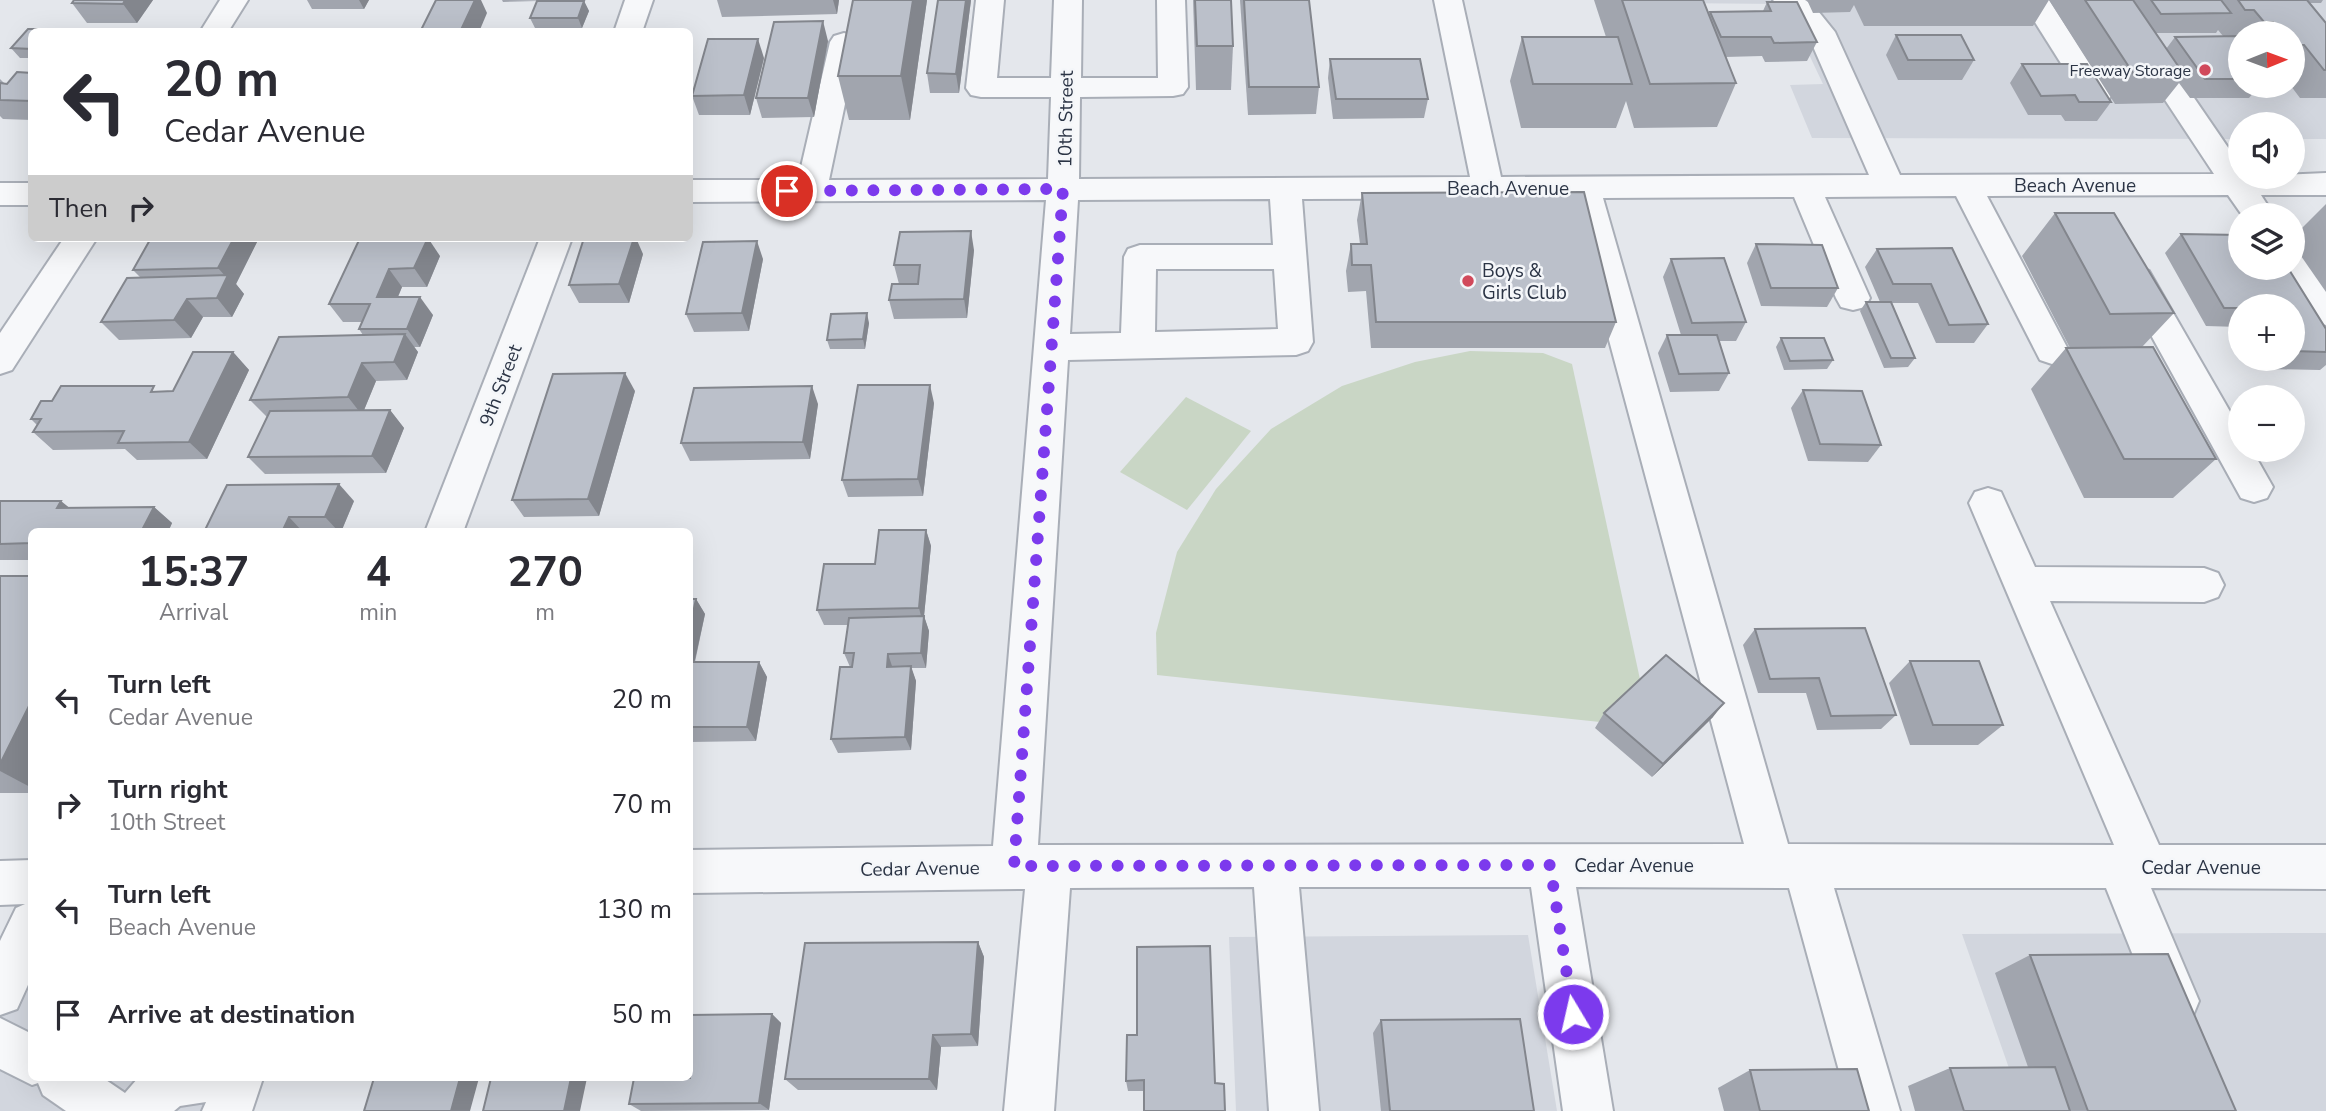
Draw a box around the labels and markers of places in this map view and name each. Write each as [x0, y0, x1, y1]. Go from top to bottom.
place label: Freeway Storage [2070, 60, 2191, 82]
marker: Freeway Storage [2197, 62, 2213, 78]
pin [757, 161, 817, 221]
place label: Boys & Girls Club [1482, 258, 1567, 306]
marker: Boys & Girls Club [1460, 273, 1476, 289]

